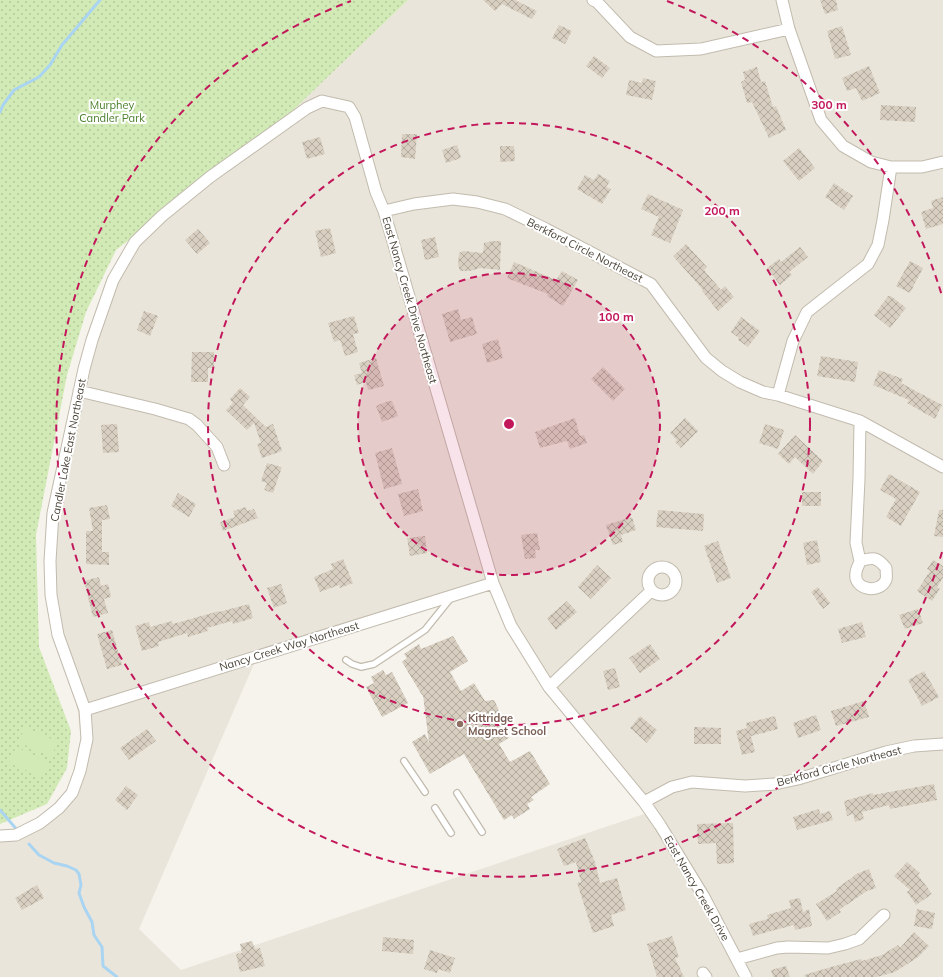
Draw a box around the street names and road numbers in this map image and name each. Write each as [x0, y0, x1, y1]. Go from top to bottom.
street label: East Nancy Creek Drive Northeast [379, 215, 441, 385]
street label: Berkford Circle Northeast [525, 215, 645, 285]
street label: Candler Lake East Northeast [47, 377, 89, 523]
street label: Nancy Creek Way Northeast [218, 618, 361, 674]
street label: Berkford Circle Northeast [775, 743, 903, 789]
street label: East Nancy Creek Drive [661, 833, 733, 943]

